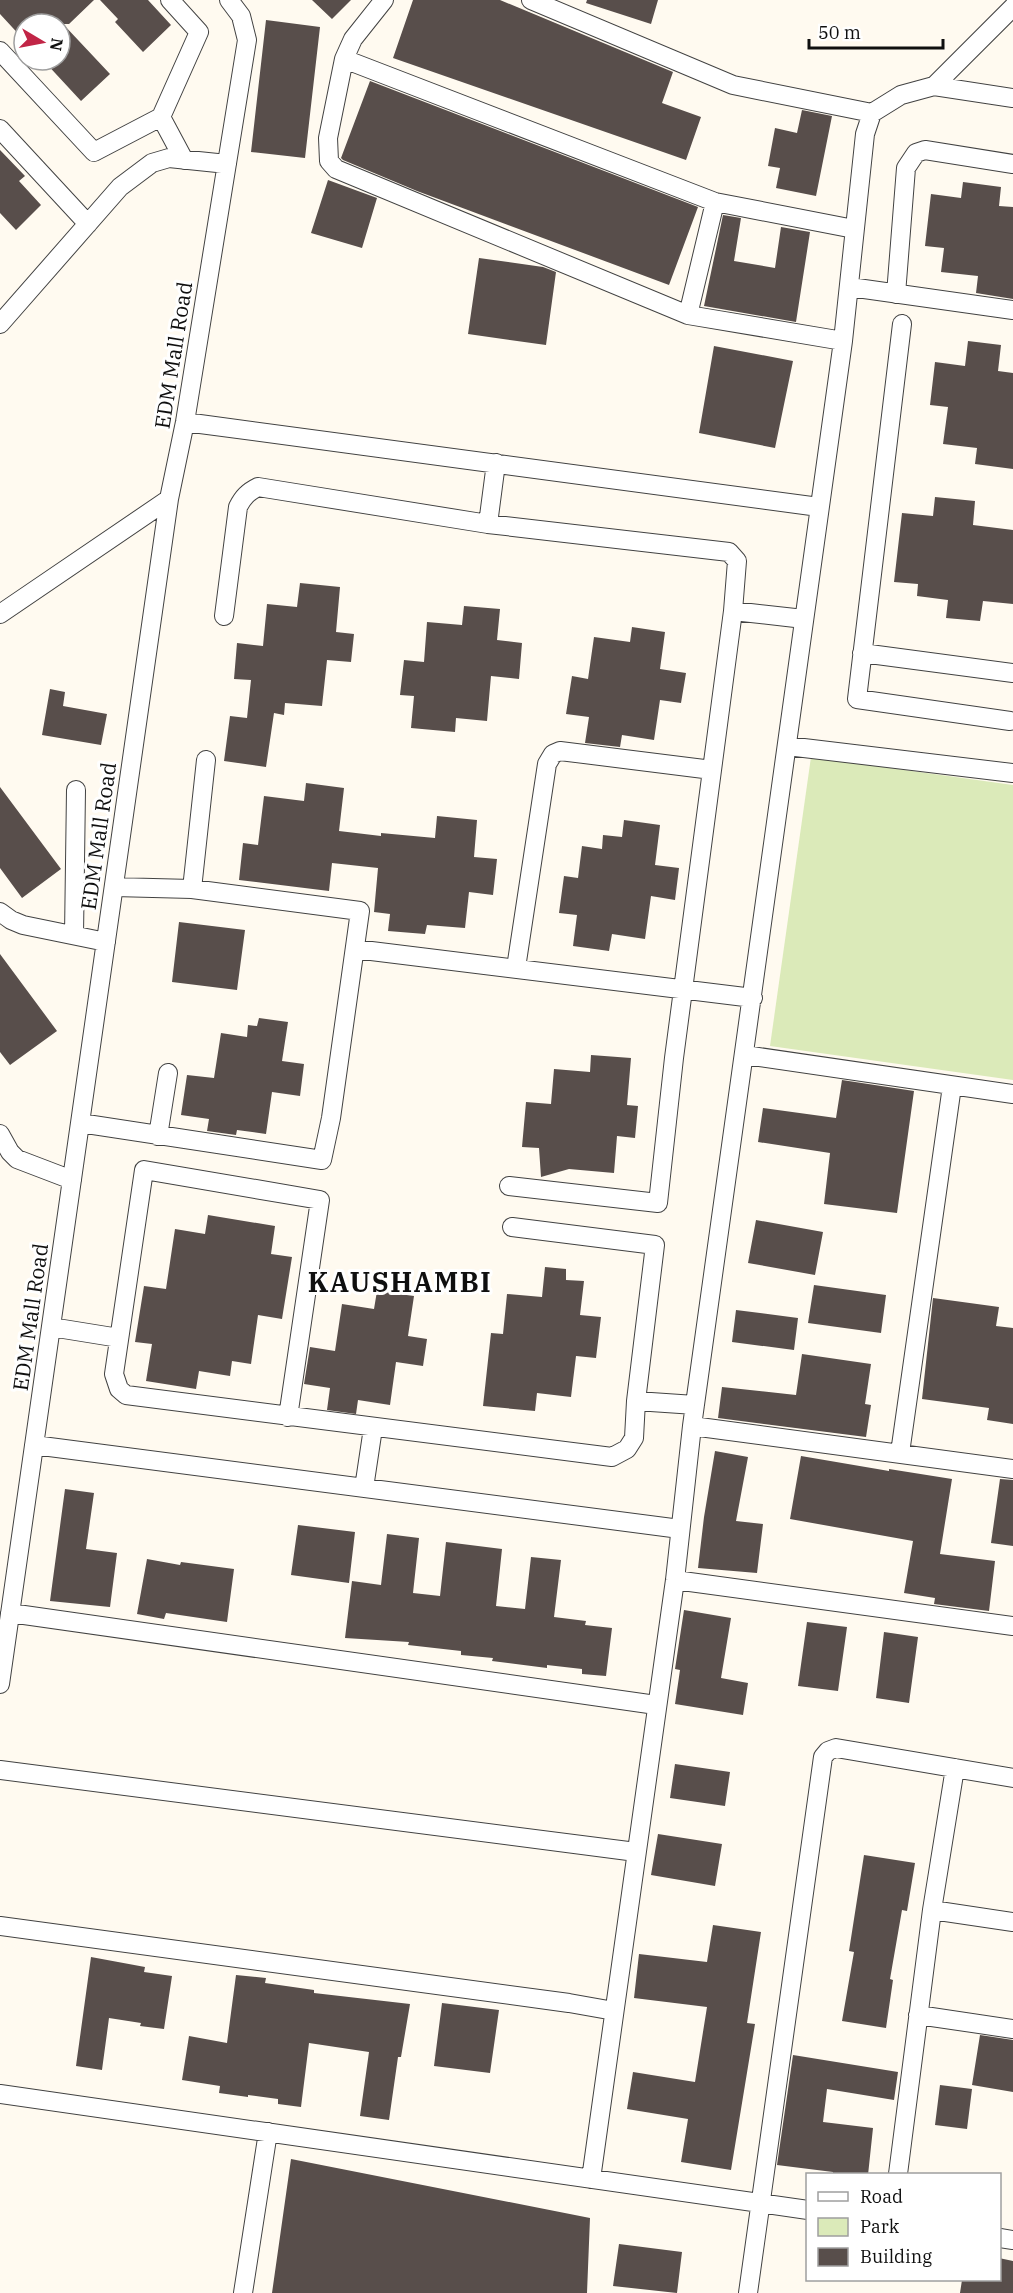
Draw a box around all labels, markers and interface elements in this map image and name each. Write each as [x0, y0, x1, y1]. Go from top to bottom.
north arrow [12, 12, 72, 72]
scale bar [809, 12, 942, 50]
text: 50 m [818, 21, 861, 44]
text: N [46, 37, 68, 53]
street label: EDM Mall Road [148, 279, 199, 431]
street label: EDM Mall Road [74, 760, 122, 912]
street label: EDM Mall Road [6, 1241, 54, 1393]
district label: KAUSHAMBI [308, 1264, 492, 1299]
legend [806, 2173, 1001, 2281]
text: Road [860, 2185, 903, 2208]
text: Park [860, 2215, 900, 2238]
text: Building [860, 2245, 932, 2268]

